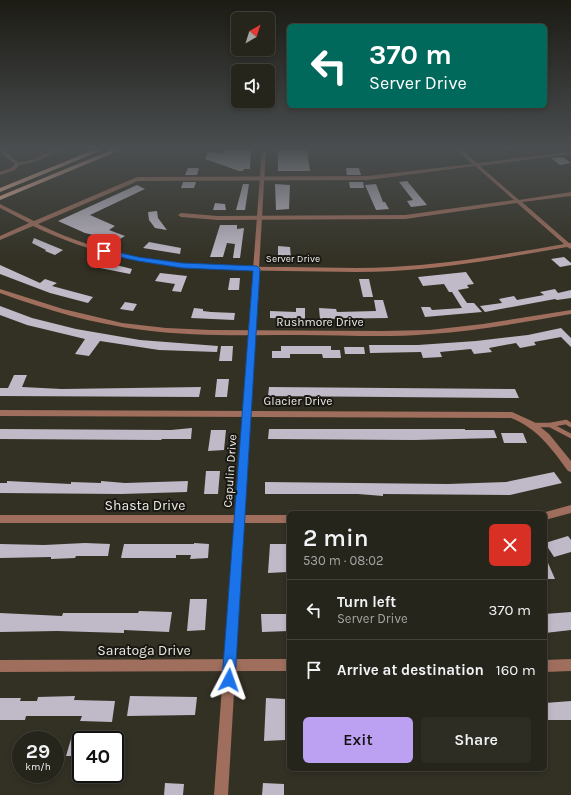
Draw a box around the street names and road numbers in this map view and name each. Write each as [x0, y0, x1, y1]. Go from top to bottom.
street label: Server Drive [266, 253, 320, 265]
street label: Rushmore Drive [276, 315, 364, 329]
street label: Glacier Drive [264, 394, 332, 408]
street label: Capulin Drive [220, 434, 240, 508]
street label: Shasta Drive [105, 497, 185, 514]
street label: Saratoga Drive [97, 642, 191, 659]

